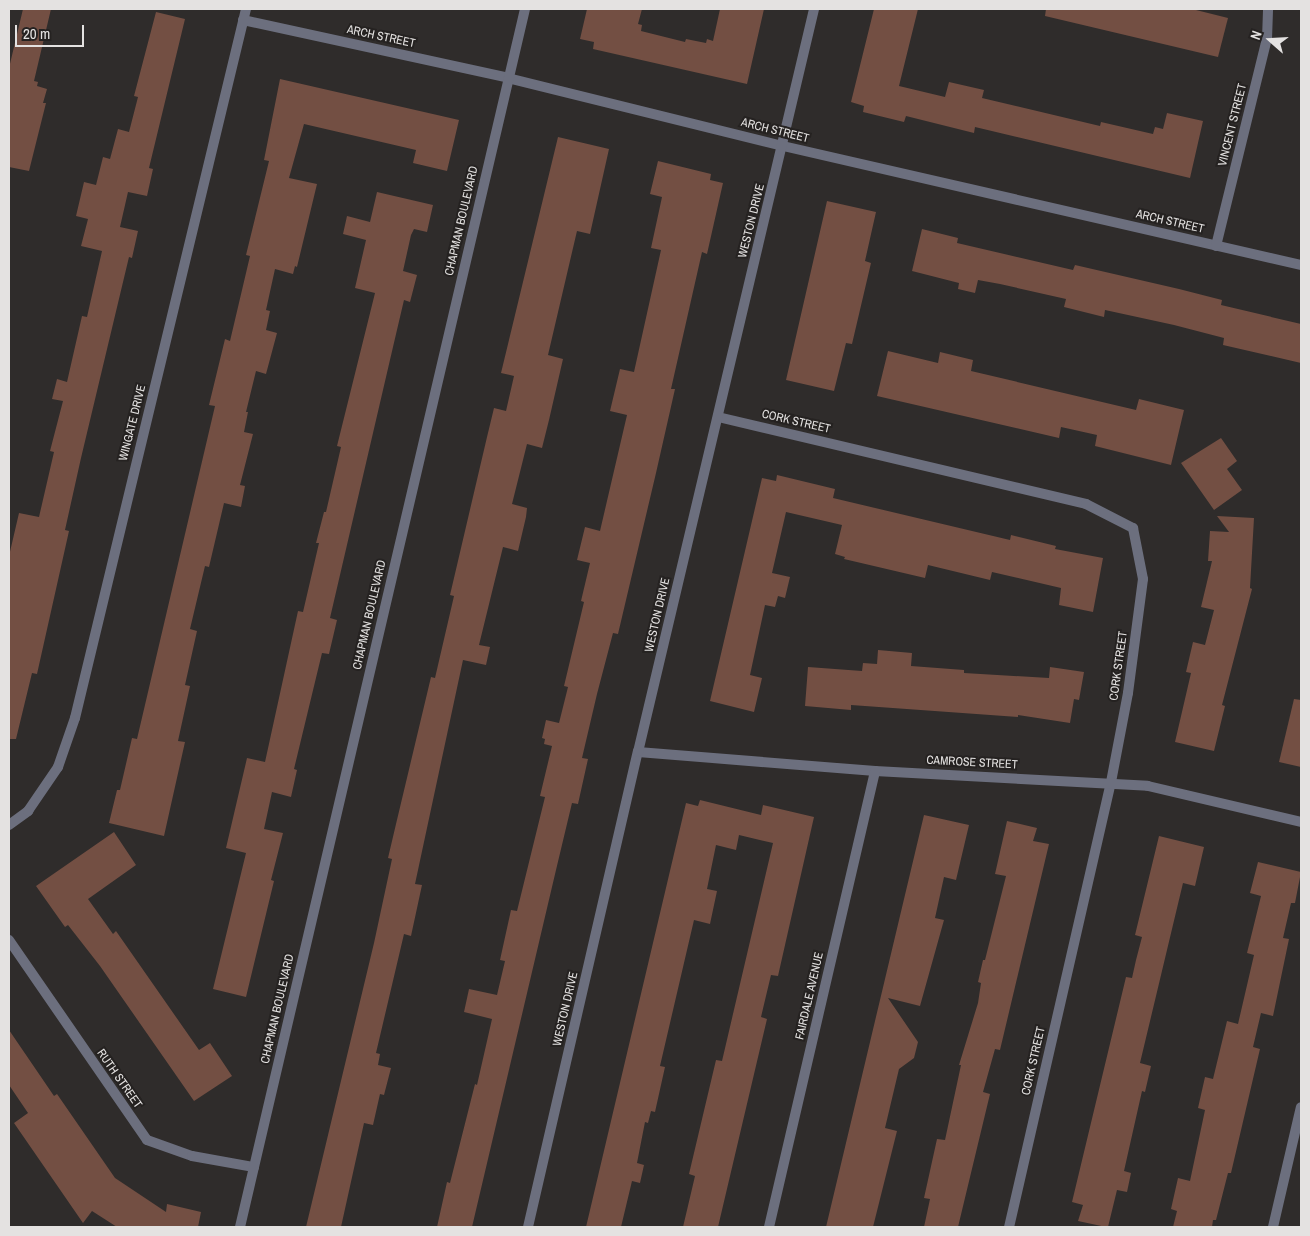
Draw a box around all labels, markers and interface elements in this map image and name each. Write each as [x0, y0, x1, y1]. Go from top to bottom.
scale bar [18, 15, 86, 47]
north arrow [1245, 15, 1295, 65]
text: 20 m [23, 23, 50, 44]
street label: ARCH STREET [346, 23, 416, 51]
text: N [1246, 28, 1266, 42]
street label: VINCENT STREET [1216, 82, 1250, 168]
street label: ARCH STREET [740, 116, 810, 146]
street label: CHAPMAN BOULEVARD [442, 165, 482, 277]
street label: WESTON DRIVE [736, 182, 768, 260]
street label: ARCH STREET [1135, 207, 1205, 237]
street label: WINGATE DRIVE [117, 383, 149, 463]
street label: CORK STREET [760, 407, 832, 437]
street label: CHAPMAN BOULEVARD [350, 559, 390, 671]
street label: WESTON DRIVE [642, 576, 674, 654]
street label: CORK STREET [1107, 630, 1131, 702]
street label: CAMROSE STREET [926, 753, 1018, 773]
street label: FAIRDALE AVENUE [793, 951, 827, 1041]
street label: CHAPMAN BOULEVARD [258, 953, 298, 1065]
street label: WESTON DRIVE [550, 970, 582, 1048]
street label: CORK STREET [1019, 1025, 1049, 1097]
street label: RUTH STREET [93, 1047, 145, 1111]

